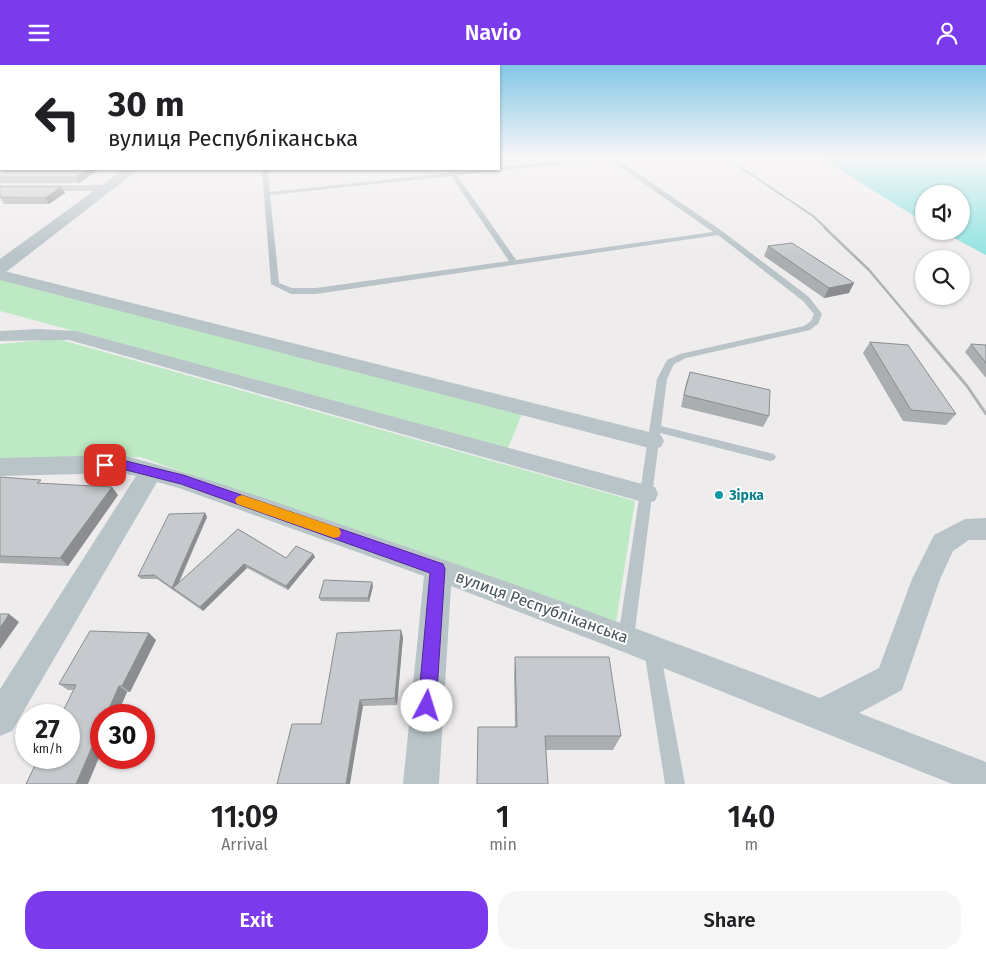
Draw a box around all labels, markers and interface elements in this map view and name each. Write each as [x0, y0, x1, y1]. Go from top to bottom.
icon: menu [25, 19, 53, 47]
text: Navio [465, 19, 521, 46]
icon: person [933, 19, 961, 47]
text: 30 m [108, 83, 185, 125]
icon: left [25, 85, 90, 150]
text: вулиця Республіканська [108, 125, 358, 152]
map controls [915, 185, 970, 305]
button: sound [915, 185, 970, 240]
button: search [915, 250, 970, 305]
pin [84, 444, 126, 486]
icon: arrive [91, 451, 119, 479]
place label: Зірка [728, 487, 764, 504]
marker: Зірка [713, 489, 725, 501]
street label: вулиця Республіканська [453, 567, 631, 647]
position arrow [400, 679, 452, 731]
speed limit sign: 30 [90, 704, 155, 769]
text: 27 [35, 715, 60, 745]
text: km/h [33, 742, 62, 756]
text: 11:09 [211, 799, 278, 835]
text: 1 [496, 799, 510, 835]
text: 140 [728, 799, 775, 835]
text: Arrival [221, 835, 268, 854]
text: min [489, 835, 517, 854]
text: m [745, 835, 758, 854]
button: Exit [25, 891, 488, 949]
button: Share [498, 891, 961, 949]

